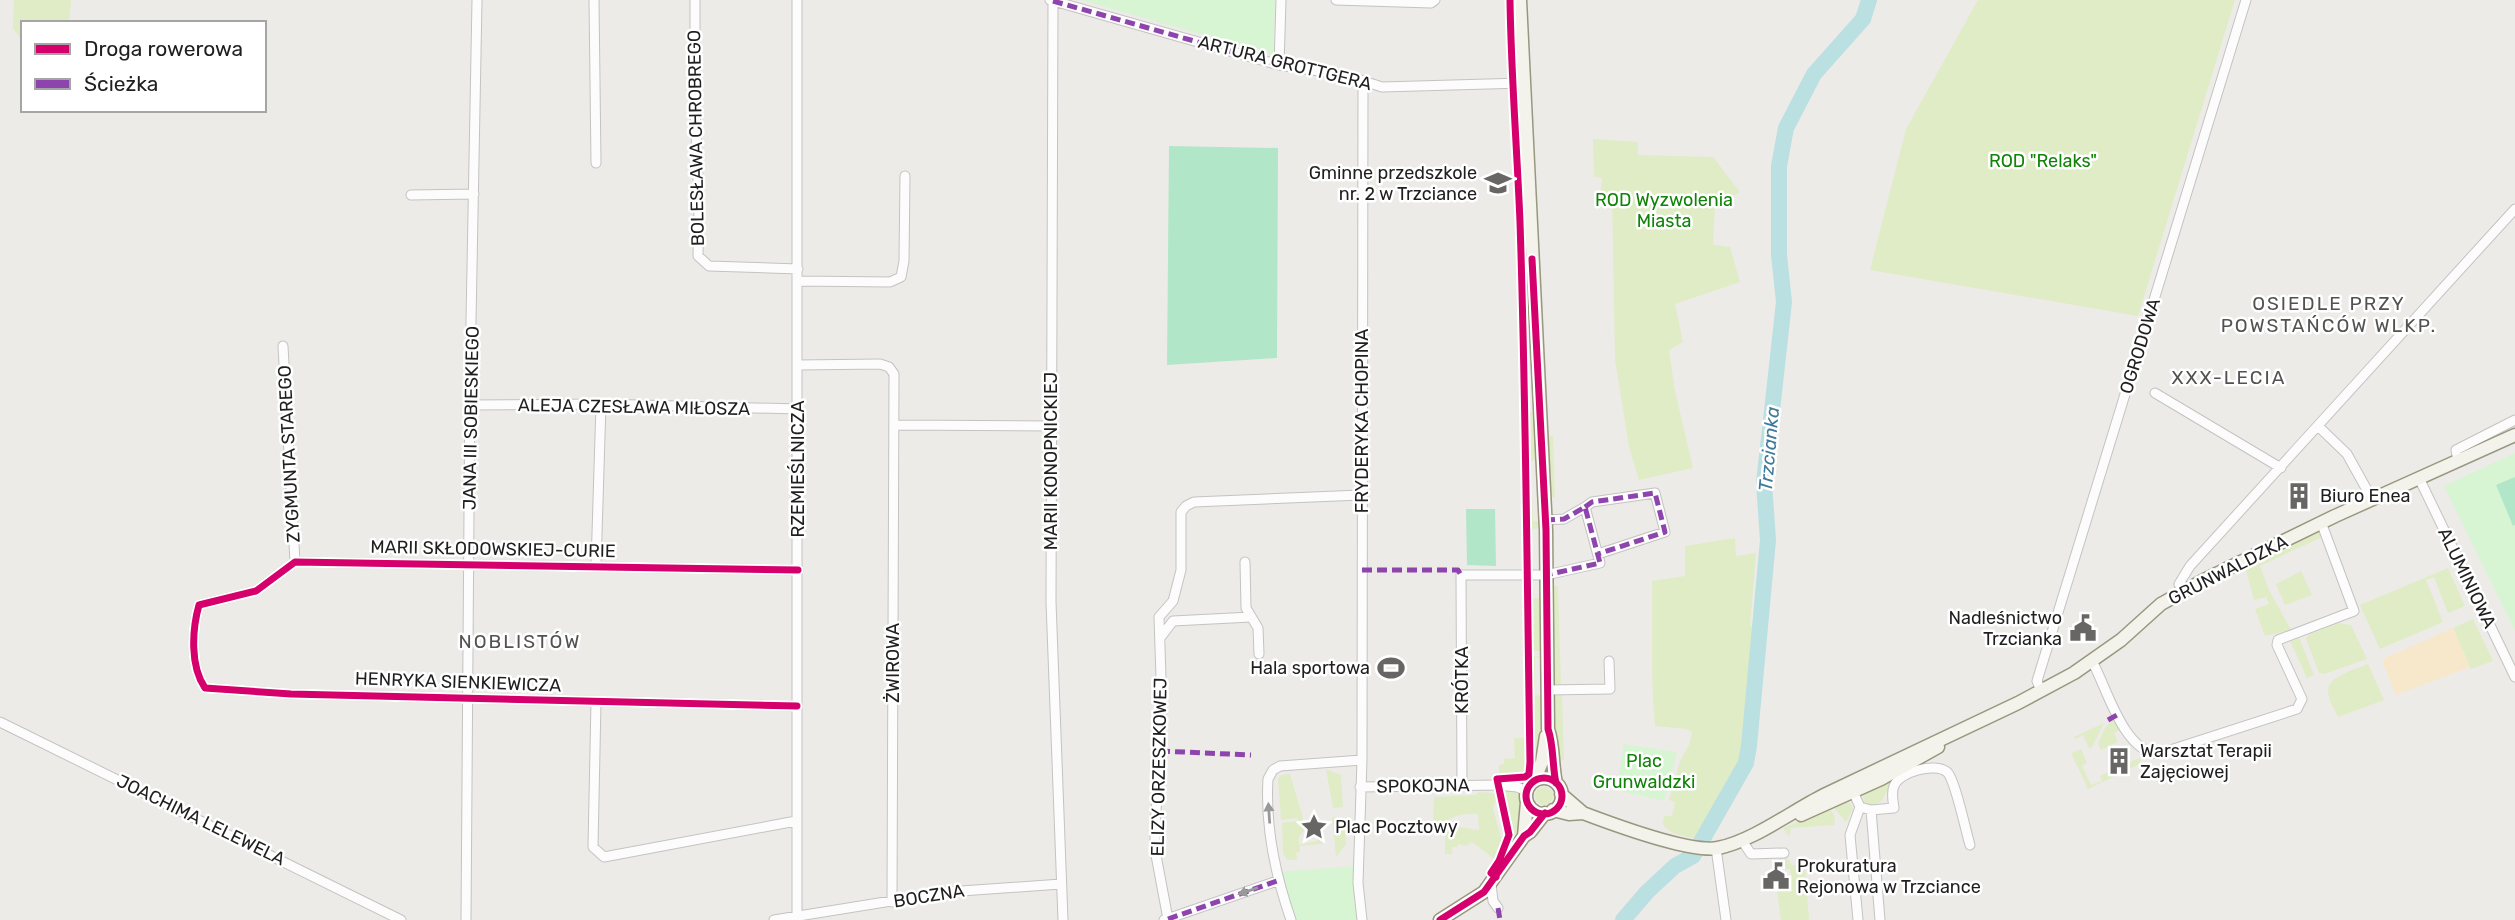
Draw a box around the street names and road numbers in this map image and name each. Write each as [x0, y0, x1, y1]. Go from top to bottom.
street label: BOLESŁAWA CHROBREGO [683, 30, 709, 246]
street label: ARTURA GROTTGERA [1196, 31, 1374, 95]
street label: OGRODOWA [2115, 296, 2165, 396]
street label: JANA III SOBIESKIEGO [458, 326, 484, 510]
street label: FRYDERYKA CHOPINA [1351, 329, 1373, 513]
street label: ZYGMUNTA STAREGO [273, 365, 305, 543]
street label: MARII KONOPNICKIEJ [1040, 372, 1062, 550]
street label: ALEJA CZESŁAWA MIŁOSZA [518, 394, 750, 420]
street label: RZEMIEŚLNICZA [787, 400, 809, 538]
street label: ALUMINIOWA [2433, 524, 2501, 632]
street label: GRUNWALDZKA [2165, 530, 2291, 610]
street label: MARII SKŁODOWSKIEJ-CURIE [370, 536, 616, 562]
street label: ŻWIROWA [882, 623, 904, 703]
street label: KRÓTKA [1451, 646, 1473, 714]
street label: HENRYKA SIENKIEWICZA [354, 667, 562, 697]
street label: ELIZY ORZESZKOWEJ [1146, 677, 1172, 857]
street label: JOACHIMA LELEWELA [113, 770, 289, 870]
street label: SPOKOJNA [1376, 774, 1470, 798]
street label: BOCZNA [892, 880, 966, 912]

